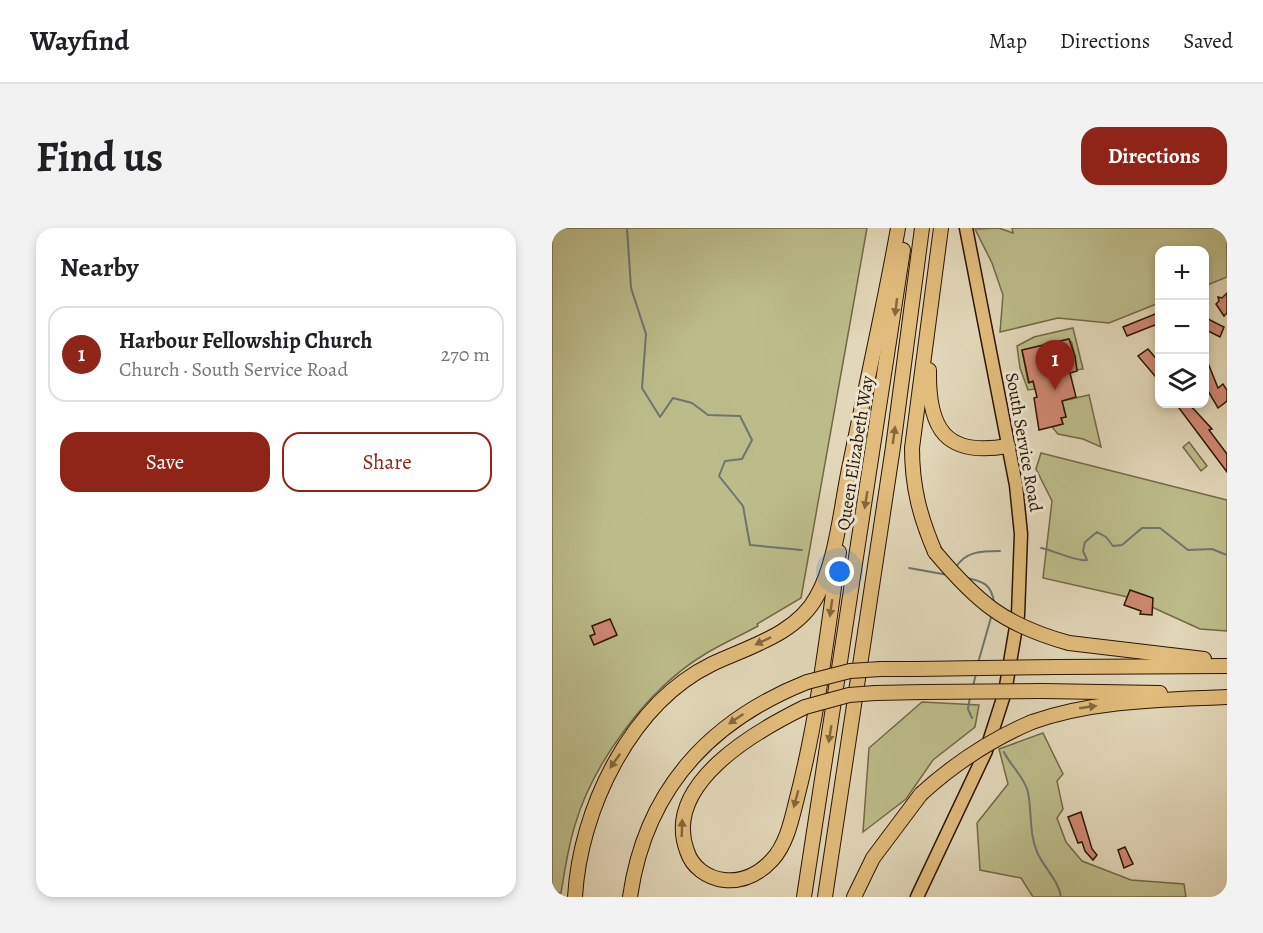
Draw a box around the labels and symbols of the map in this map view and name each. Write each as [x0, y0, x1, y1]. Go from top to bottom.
one-way arrow [891, 297, 900, 316]
pin: 1 [1036, 340, 1074, 390]
street label: South Service Road [1000, 371, 1048, 514]
street label: Queen Elizabeth Way [831, 373, 879, 532]
one-way arrow [890, 425, 899, 444]
one-way arrow [862, 490, 871, 509]
your location [825, 557, 854, 586]
one-way arrow [826, 598, 835, 617]
one-way arrow [754, 635, 772, 645]
one-way arrow [1079, 703, 1098, 712]
one-way arrow [728, 713, 744, 724]
one-way arrow [825, 724, 834, 743]
one-way arrow [610, 753, 621, 769]
one-way arrow [791, 790, 801, 809]
one-way arrow [678, 818, 687, 837]

